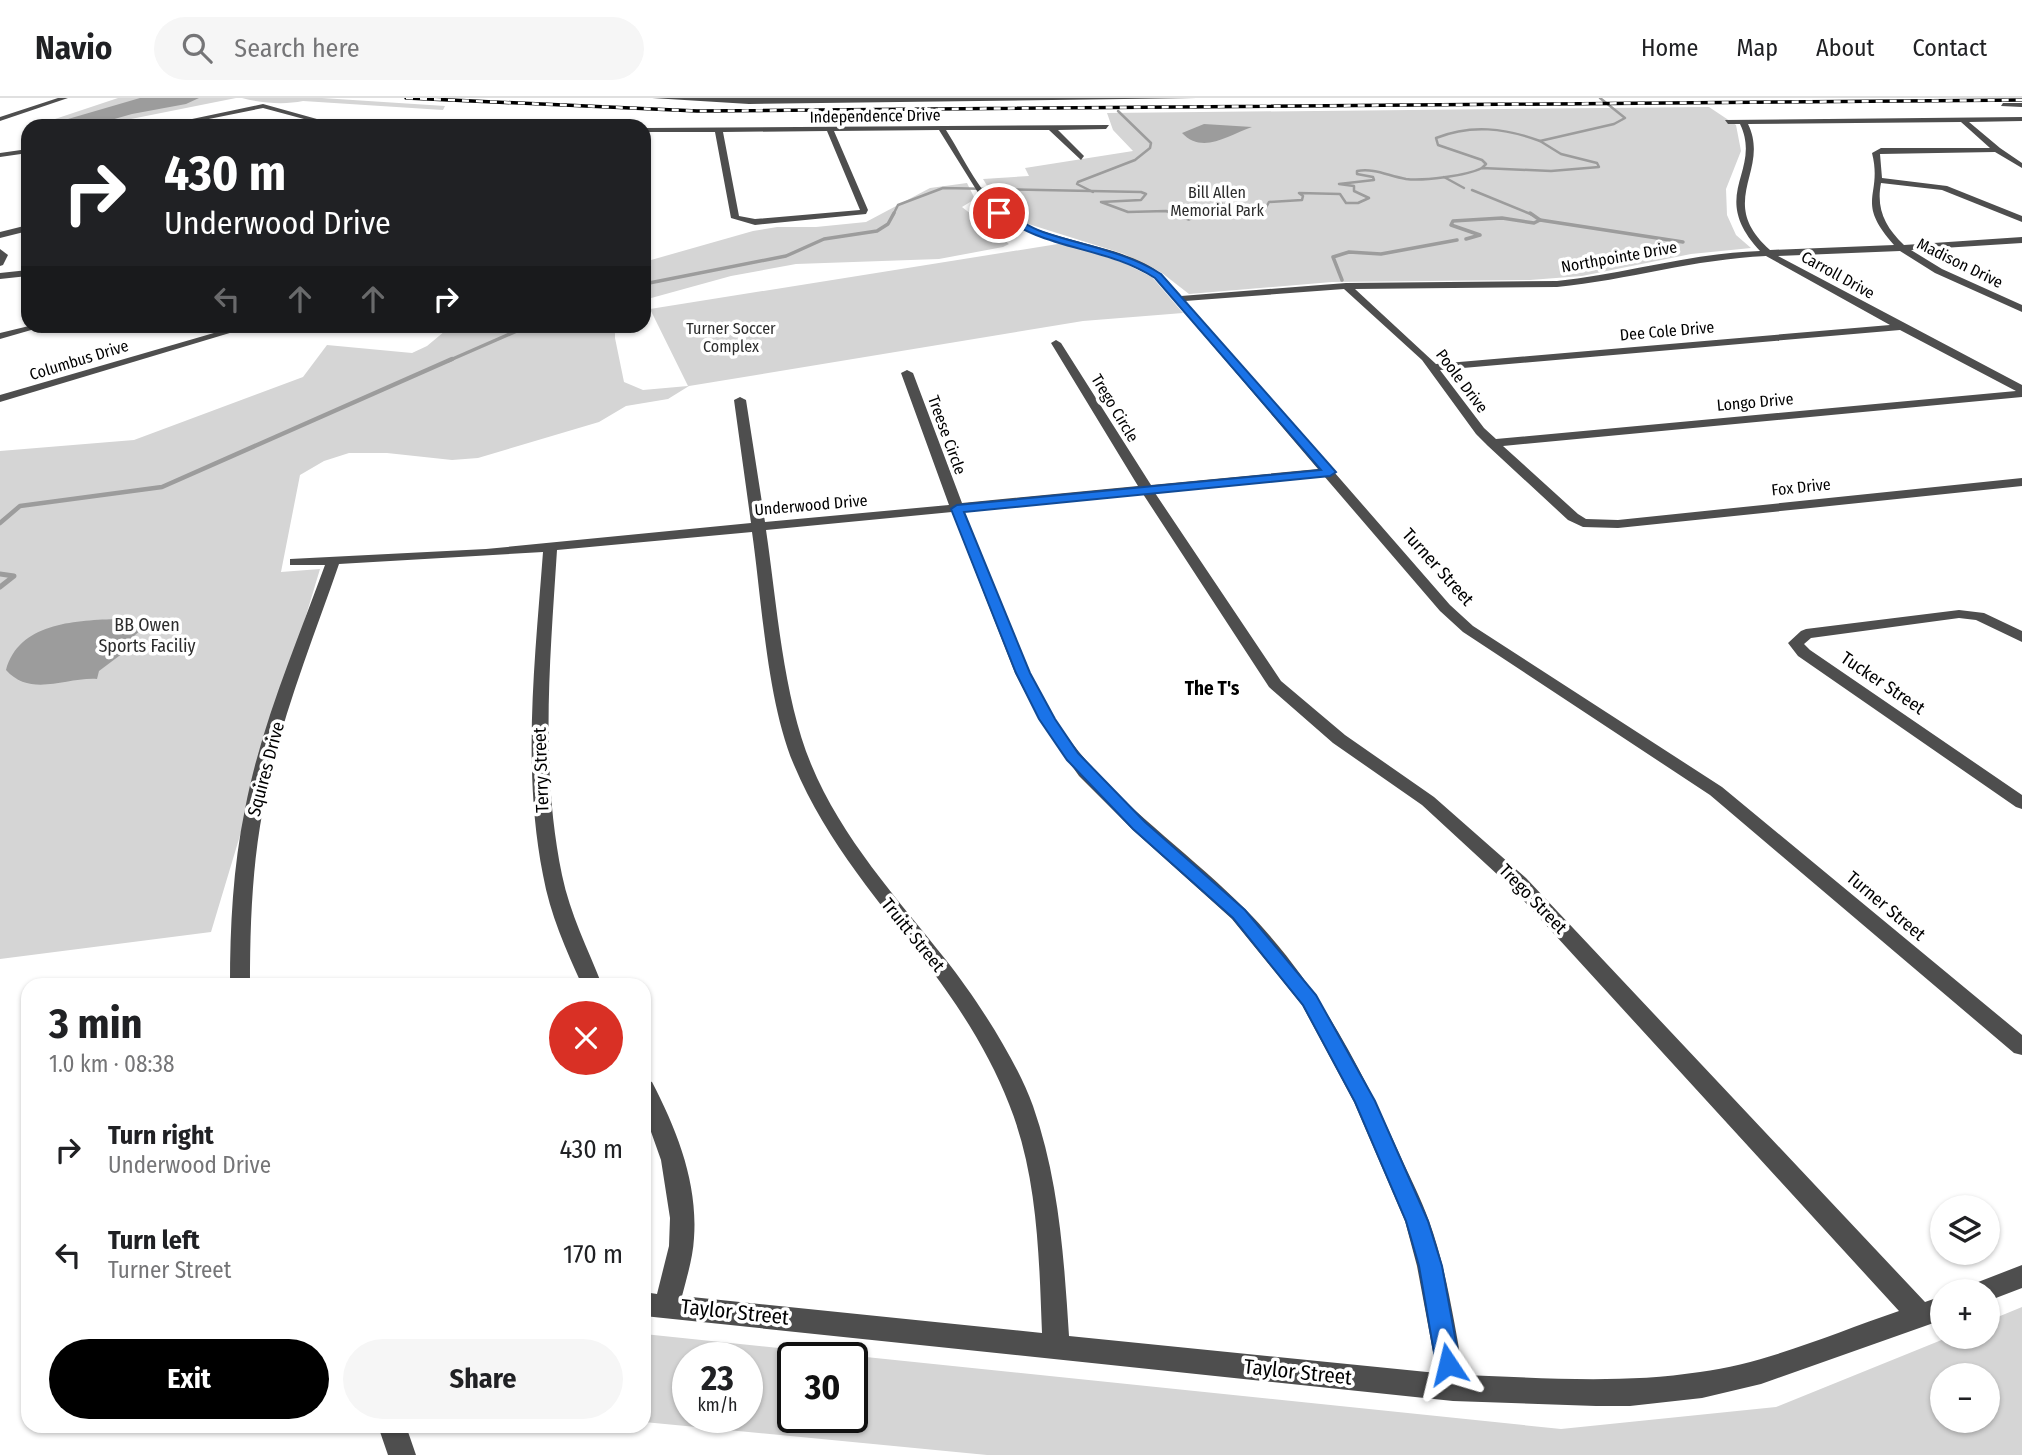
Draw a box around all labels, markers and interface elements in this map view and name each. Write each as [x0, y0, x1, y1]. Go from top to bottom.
search box [154, 17, 644, 80]
text: Navio [35, 28, 112, 68]
icon: search [178, 29, 216, 67]
text: Search here [234, 33, 360, 64]
text: Home [1641, 34, 1698, 62]
text: Map [1736, 34, 1778, 62]
text: About [1816, 34, 1874, 62]
text: Contact [1912, 34, 1987, 62]
street label: Independence Drive [809, 105, 941, 127]
text: 430 m [164, 144, 286, 203]
icon: right [49, 147, 140, 238]
pin [969, 183, 1029, 243]
park label: Bill Allen Memorial Park [1170, 183, 1264, 220]
icon: arrive [980, 194, 1018, 232]
text: Underwood Drive [164, 204, 391, 242]
street label: Madison Drive [1914, 234, 2006, 292]
street label: Northpointe Drive [1560, 237, 1679, 277]
street label: Carroll Drive [1798, 247, 1878, 303]
icon: left [208, 280, 246, 318]
icon: ahead [281, 280, 319, 318]
icon: ahead [354, 280, 392, 318]
icon: right [427, 280, 465, 318]
street label: Dee Cole Drive [1619, 317, 1715, 345]
park label: Turner Soccer Complex [686, 319, 776, 356]
street label: Columbus Drive [27, 336, 131, 384]
street label: Poole Drive [1432, 346, 1492, 417]
street label: Trego Circle [1087, 371, 1143, 445]
street label: Longo Drive [1716, 389, 1794, 415]
street label: Treese Circle [924, 393, 970, 477]
street label: Fox Drive [1770, 474, 1832, 500]
street label: Underwood Drive [754, 491, 868, 519]
street label: Turner Street [1398, 524, 1479, 610]
park label: BB Owen Sports Faciliy [98, 614, 196, 657]
street label: Tucker Street [1837, 647, 1929, 719]
district label: The T's [1185, 677, 1240, 700]
street label: Squires Drive [243, 719, 289, 819]
street label: Terry Street [529, 727, 553, 813]
street label: Trego Street [1494, 859, 1572, 939]
street label: Turner Street [1842, 867, 1930, 945]
street label: Truitt Street [877, 894, 949, 976]
text: 3 min [49, 999, 143, 1049]
button: close [549, 1001, 623, 1075]
text: 1.0 km · 08:38 [49, 1050, 175, 1078]
text: Turn right [108, 1120, 214, 1151]
icon: right [49, 1131, 87, 1169]
text: 430 m [559, 1134, 623, 1165]
text: Underwood Drive [108, 1151, 271, 1179]
map controls [1930, 1195, 2000, 1433]
button: layers [1930, 1195, 2000, 1265]
text: Turn left [108, 1225, 200, 1256]
icon: left [49, 1236, 87, 1274]
text: 170 m [563, 1239, 623, 1270]
text: Turner Street [108, 1256, 231, 1284]
button: + [1930, 1279, 2000, 1349]
street label: Taylor Street [680, 1293, 790, 1331]
position arrow [1411, 1327, 1485, 1401]
button: Exit [49, 1339, 329, 1419]
button: Share [343, 1339, 623, 1419]
speed limit sign: 30 [777, 1342, 868, 1433]
street label: Taylor Street [1243, 1353, 1353, 1391]
text: 23 [701, 1357, 734, 1399]
button: − [1930, 1363, 2000, 1433]
text: km/h [697, 1394, 738, 1416]

